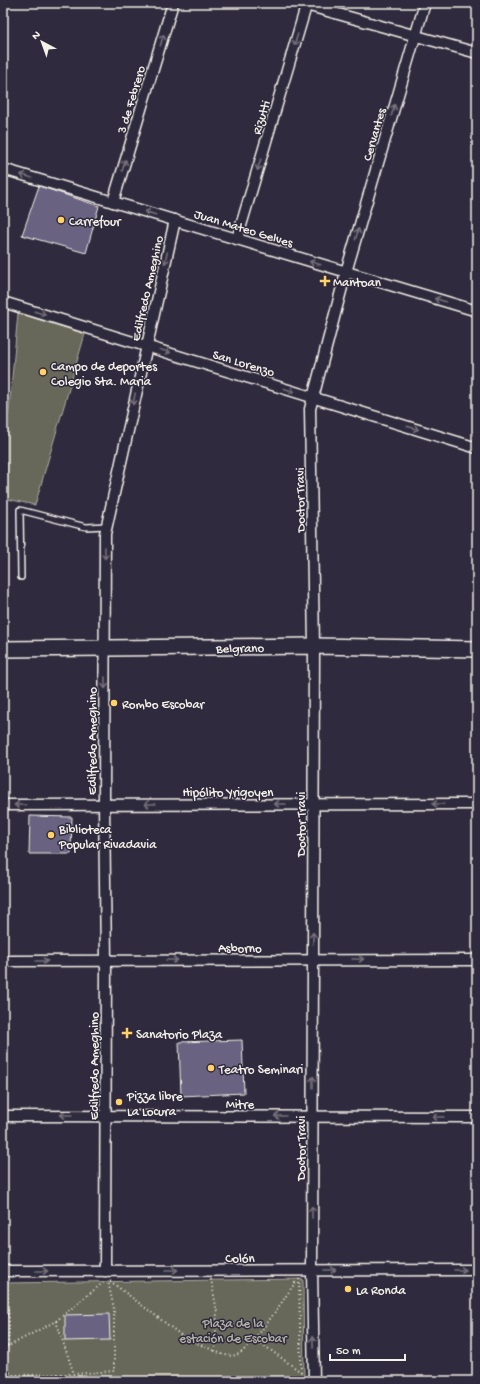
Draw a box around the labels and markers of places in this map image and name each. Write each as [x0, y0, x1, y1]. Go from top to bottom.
marker: Carrefour [56, 215, 66, 225]
place label: Carrefour [69, 215, 122, 230]
marker: Mantoan [320, 276, 330, 286]
place label: Mantoan [333, 276, 382, 291]
place label: Campo de deportes Colegio Sta. Maria [51, 360, 158, 390]
marker: Campo de deportes Colegio Sta. Maria [38, 367, 48, 377]
marker: Rombo Escobar [109, 698, 119, 708]
place label: Rombo Escobar [122, 698, 206, 713]
place label: Biblioteca Popular Rivadavia [58, 823, 157, 853]
marker: Biblioteca Popular Rivadavia [46, 830, 56, 840]
marker: Sanatorio Plaza [121, 1027, 133, 1039]
place label: Sanatorio Plaza [136, 1028, 223, 1043]
marker: Teatro Seminari [206, 1063, 216, 1073]
place label: Teatro Seminari [218, 1063, 303, 1078]
place label: Pizza libre La Locura [126, 1090, 183, 1120]
marker: Pizza libre La Locura [114, 1097, 124, 1107]
marker: La Ronda [343, 1284, 353, 1294]
place label: La Ronda [356, 1284, 406, 1299]

